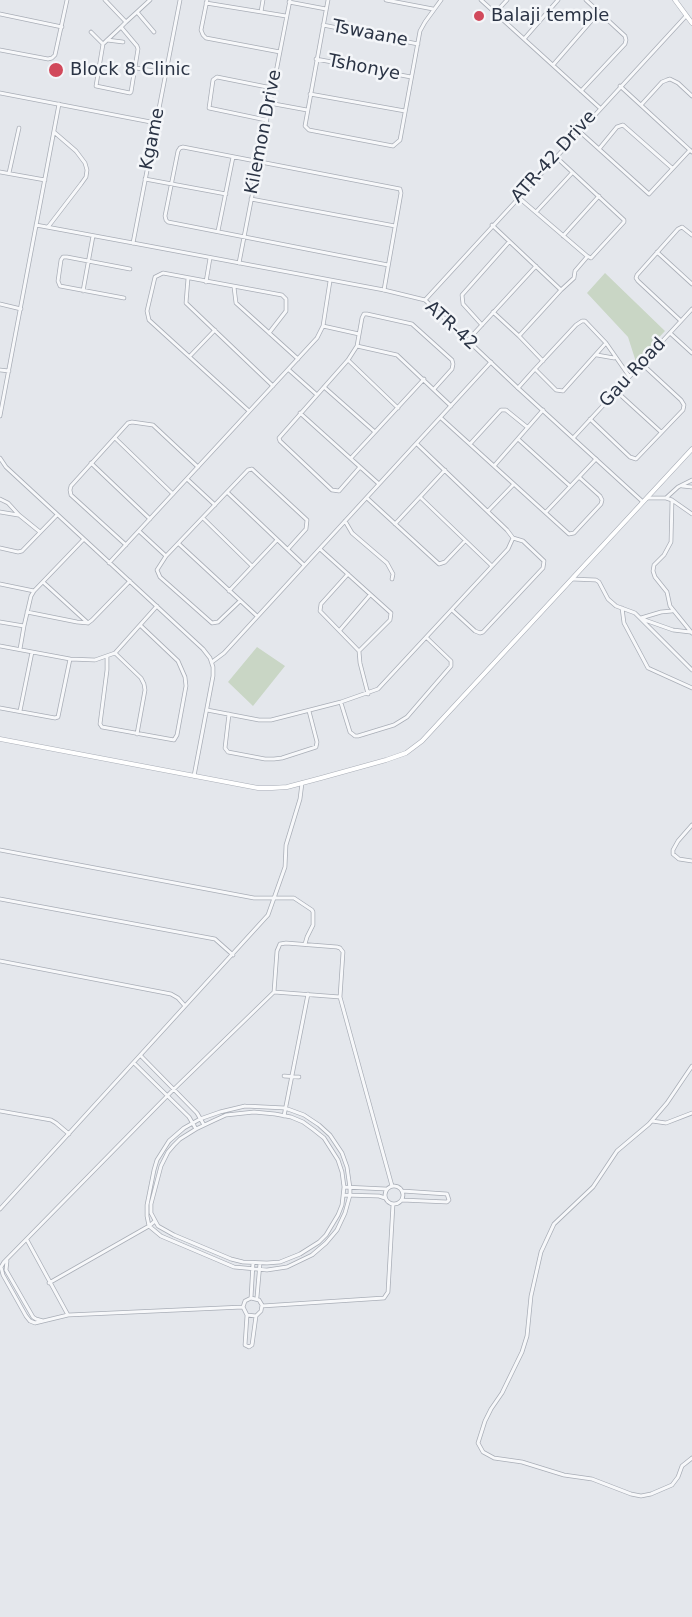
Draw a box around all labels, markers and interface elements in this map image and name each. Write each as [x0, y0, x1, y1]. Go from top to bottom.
place label: Balaji temple [491, 5, 609, 27]
marker: Balaji temple [472, 9, 486, 23]
street label: Tswaane [330, 16, 410, 52]
street label: Tshonye [326, 50, 402, 86]
place label: Block 8 Clinic [70, 59, 190, 81]
marker: Block 8 Clinic [47, 61, 65, 79]
street label: Kilemon Drive [241, 68, 287, 196]
street label: Kgame [136, 106, 170, 172]
street label: ATR-42 Drive [507, 106, 601, 208]
street label: ATR-42 [420, 297, 482, 355]
street label: Gau Road [595, 334, 671, 412]

